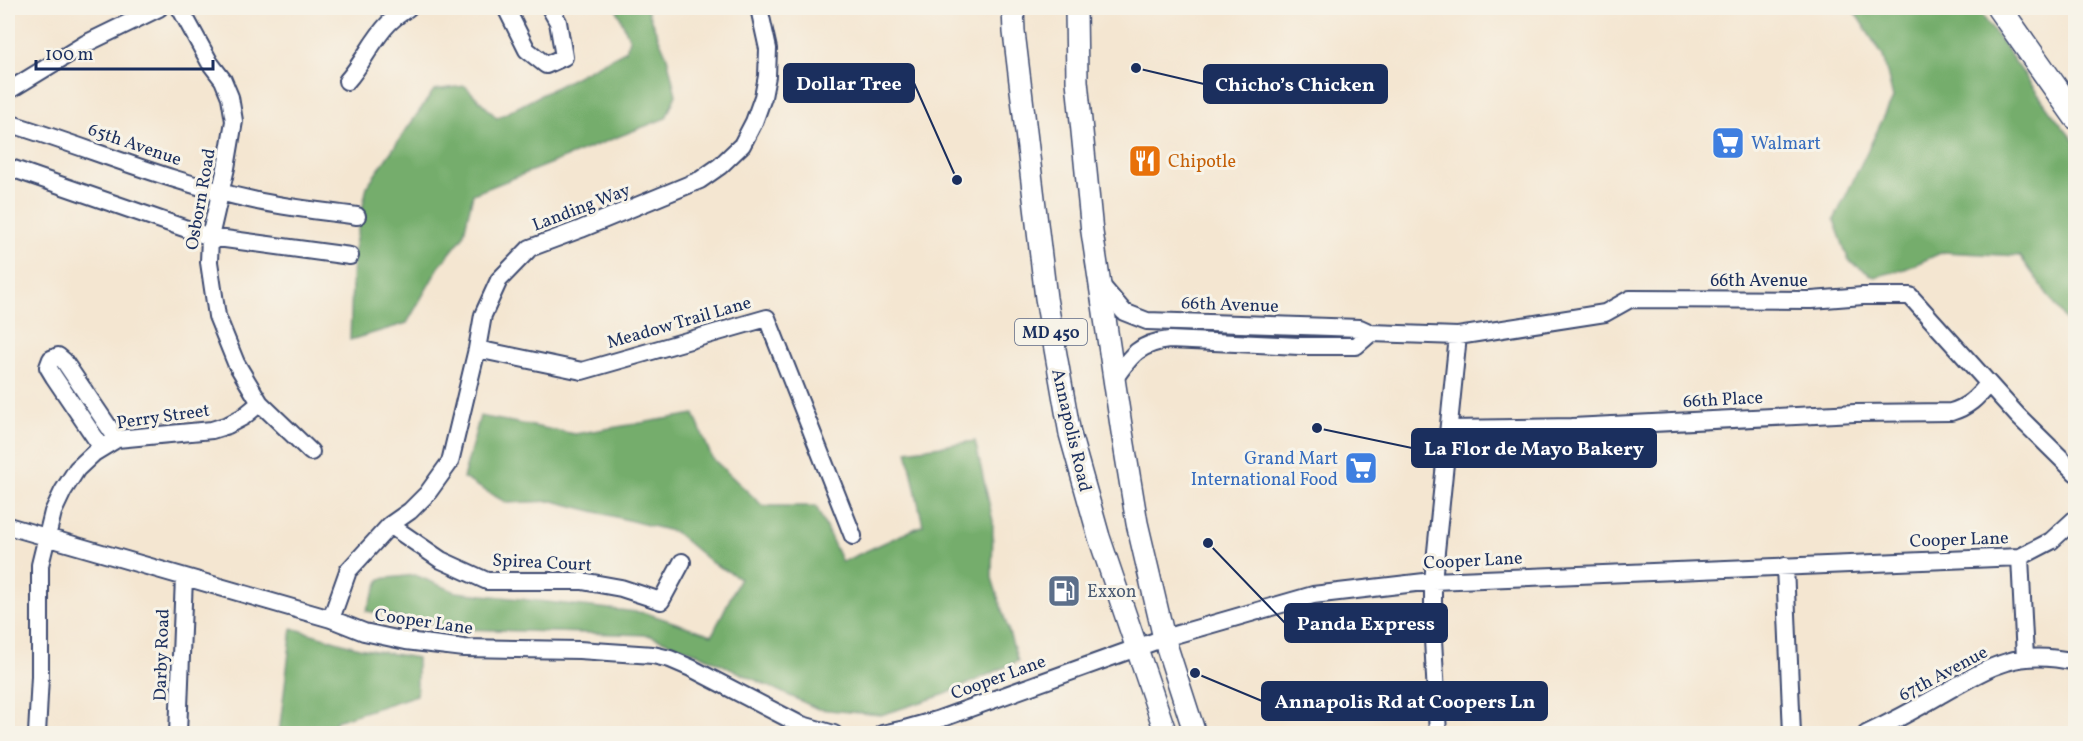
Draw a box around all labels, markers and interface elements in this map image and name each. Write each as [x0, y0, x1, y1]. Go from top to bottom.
scale bar [36, 33, 213, 71]
text: 100 m [45, 43, 94, 68]
callout: Dollar Tree [784, 64, 914, 102]
callout: Chicho’s Chicken [1204, 65, 1387, 103]
text: Dollar Tree [796, 71, 902, 99]
text: Chicho’s Chicken [1215, 72, 1375, 100]
street label: 65th Avenue [84, 118, 185, 173]
supermarket icon: Walmart [1710, 125, 1746, 161]
place label: Walmart [1751, 132, 1821, 157]
restaurant icon: Chipotle [1127, 143, 1163, 179]
street label: Osborn Road [180, 146, 223, 252]
place label: Chipotle [1168, 150, 1236, 175]
street label: Landing Way [529, 178, 634, 239]
street label: 66th Avenue [1710, 269, 1808, 294]
street label: Meadow Trail Lane [604, 291, 754, 356]
street label: 66th Avenue [1181, 291, 1279, 320]
road number: MD 450 [1015, 319, 1087, 345]
street label: Annapolis Road [1044, 366, 1097, 494]
street label: 66th Place [1682, 386, 1764, 415]
street label: Perry Street [115, 399, 211, 436]
callout: La Flor de Mayo Bakery [1412, 429, 1656, 467]
text: La Flor de Mayo Bakery [1424, 436, 1644, 464]
place label: Grand Mart International Food [1191, 447, 1338, 493]
supermarket icon: Grand Mart International Food [1343, 450, 1379, 486]
street label: Cooper Lane [1909, 526, 2009, 555]
street label: Cooper Lane [1423, 546, 1523, 577]
street label: Spirea Court [492, 548, 592, 579]
fuel station icon: Exxon [1046, 573, 1082, 609]
place label: Exxon [1087, 580, 1137, 605]
street label: Cooper Lane [373, 603, 475, 642]
callout: Panda Express [1285, 604, 1447, 642]
street label: Darby Road [148, 608, 177, 702]
text: Panda Express [1297, 611, 1435, 639]
street label: 67th Avenue [1895, 640, 1993, 708]
street label: Cooper Lane [948, 650, 1049, 707]
callout: Annapolis Rd at Coopers Ln [1262, 682, 1547, 720]
text: Annapolis Rd at Coopers Ln [1275, 689, 1535, 717]

